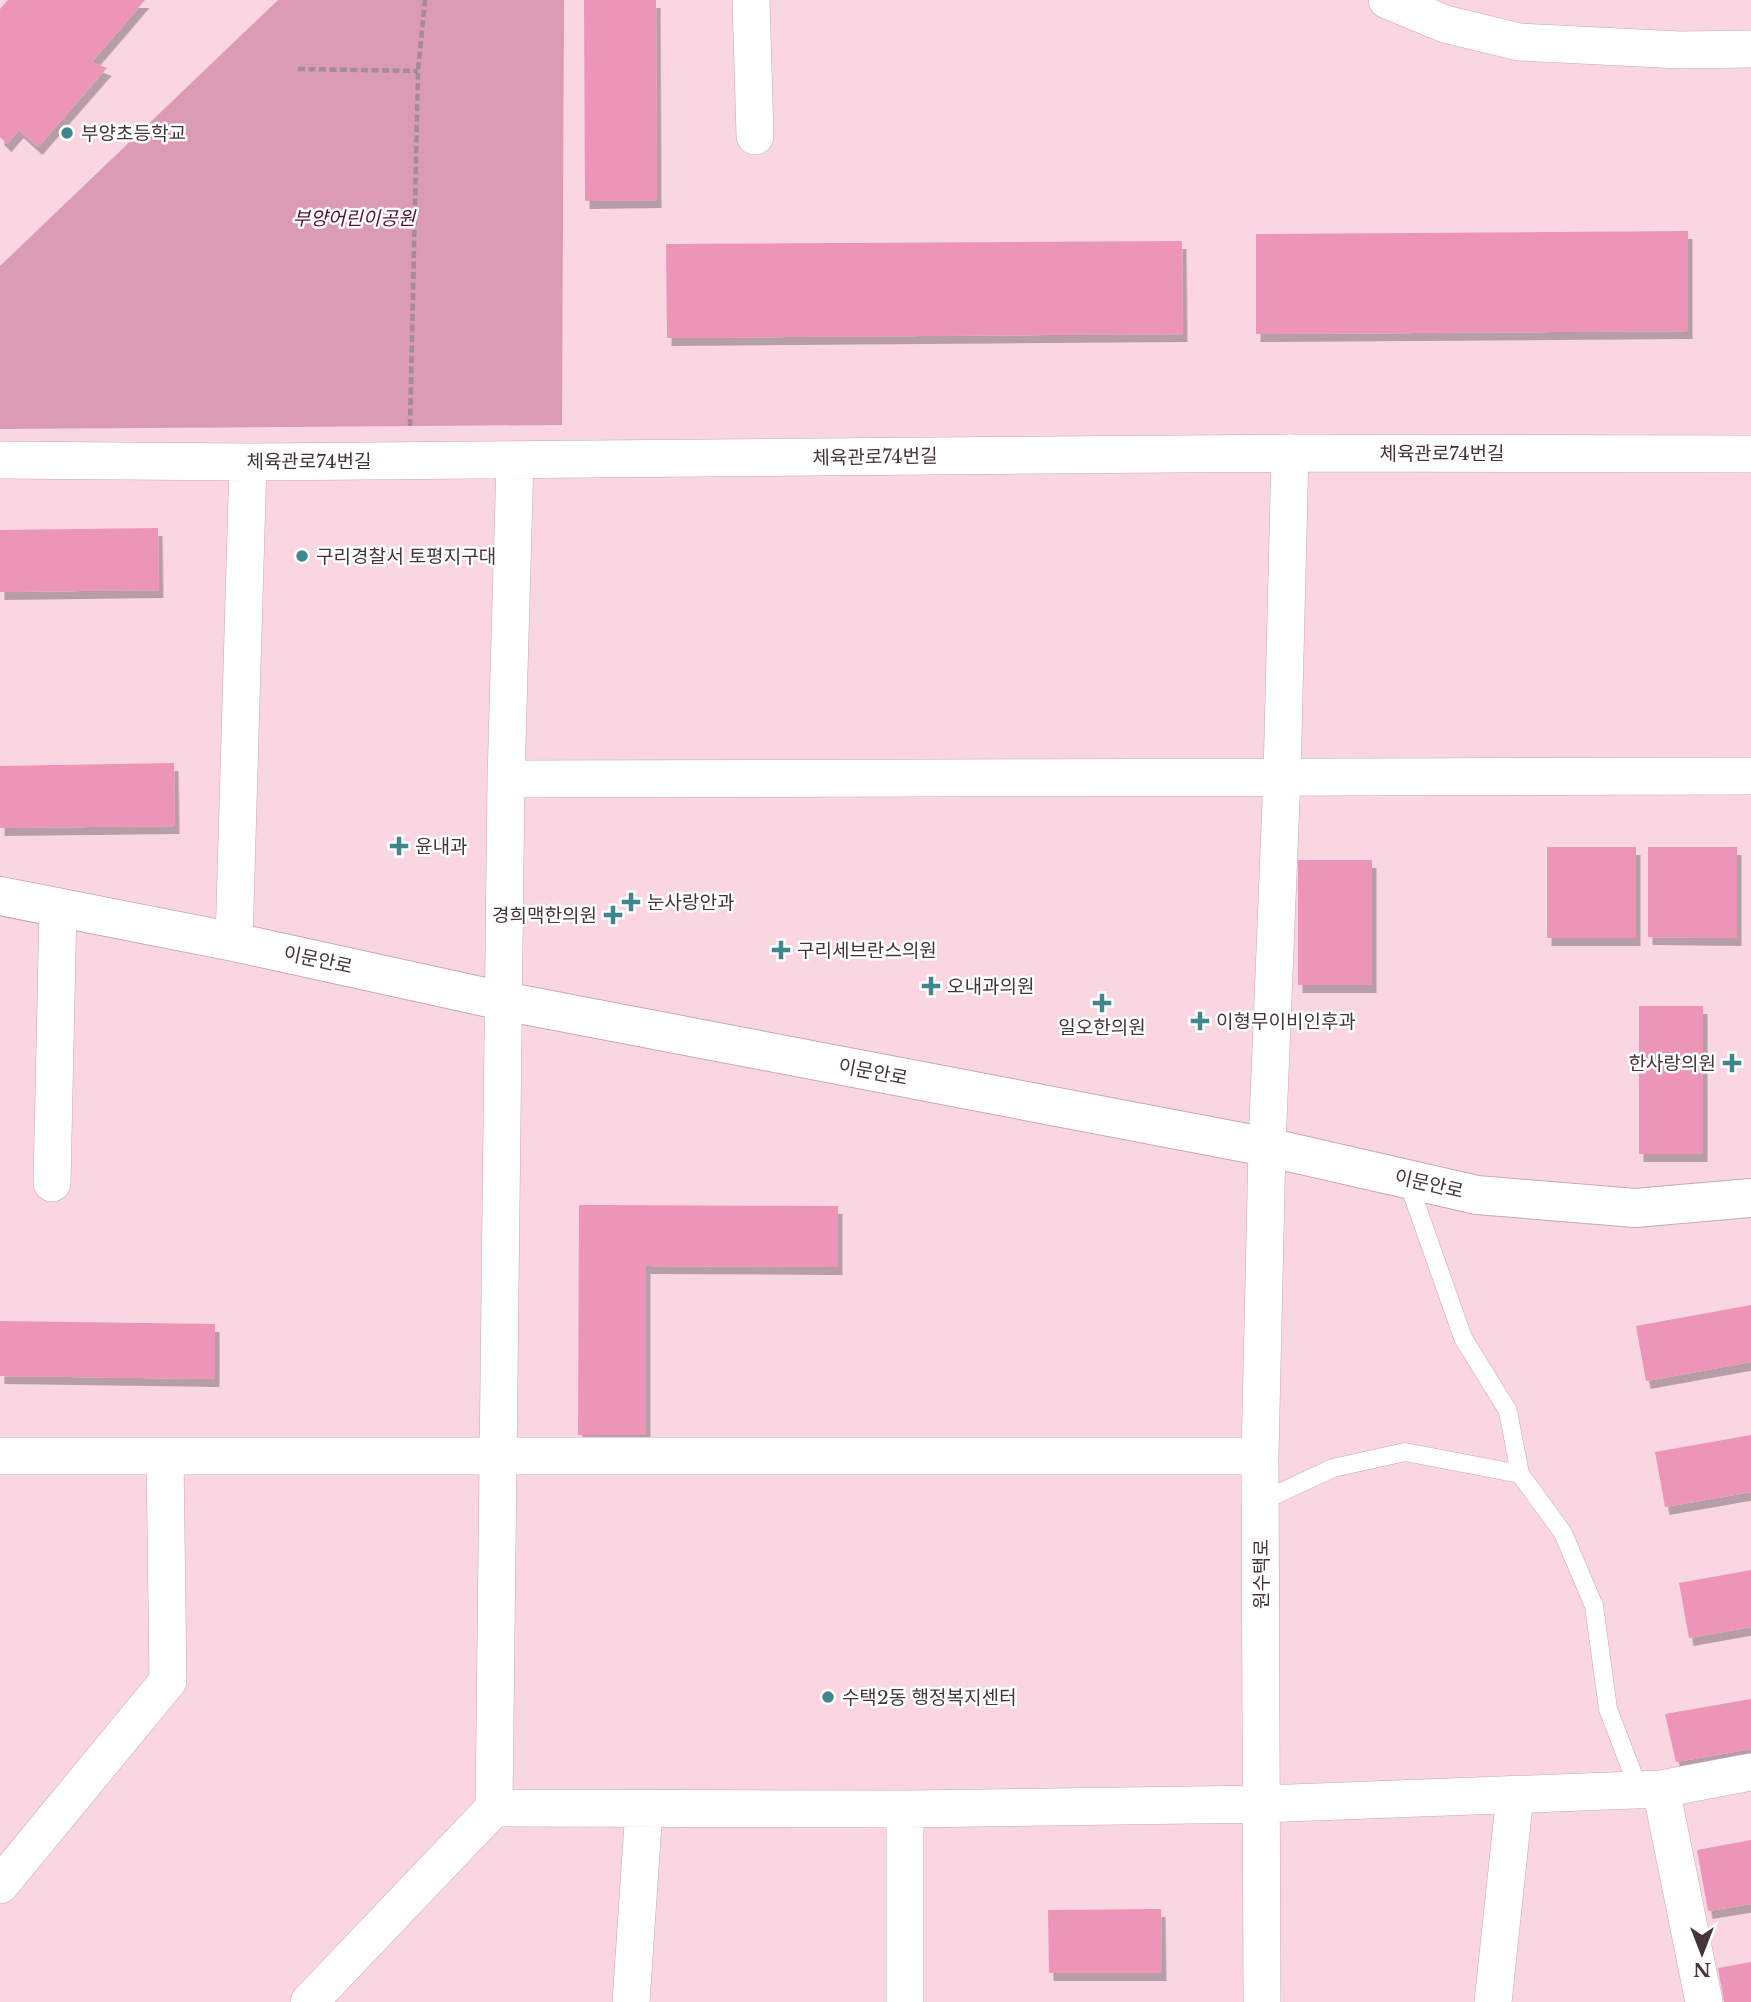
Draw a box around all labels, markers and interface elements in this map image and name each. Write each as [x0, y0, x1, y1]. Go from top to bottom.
place label: 부양초등학교 [81, 122, 186, 145]
marker: 부양초등학교 [59, 125, 75, 141]
park label: 부양어린이공원 [293, 207, 417, 230]
street label: 체육관로74번길 [1379, 442, 1505, 465]
street label: 체육관로74번길 [812, 444, 938, 470]
street label: 체육관로74번길 [246, 450, 372, 473]
place label: 구리경찰서 토평지구대 [316, 545, 496, 568]
marker: 구리경찰서 토평지구대 [294, 548, 310, 564]
place label: 윤내과 [415, 835, 467, 858]
marker: 윤내과 [389, 836, 409, 856]
place label: 눈사랑안과 [647, 891, 734, 914]
marker: 눈사랑안과 [621, 892, 641, 912]
place label: 경희맥한의원 [492, 904, 597, 927]
marker: 경희맥한의원 [603, 905, 623, 925]
place label: 구리세브란스의원 [797, 939, 937, 962]
marker: 구리세브란스의원 [771, 940, 791, 960]
street label: 이문안로 [281, 941, 355, 979]
place label: 오내과의원 [947, 975, 1034, 998]
marker: 오내과의원 [921, 976, 941, 996]
marker: 일오한의원 [1092, 993, 1112, 1013]
place label: 이형무이비인후과 [1216, 1010, 1356, 1033]
marker: 이형무이비인후과 [1190, 1011, 1210, 1031]
place label: 일오한의원 [1058, 1016, 1146, 1039]
place label: 한사랑의원 [1629, 1052, 1716, 1075]
marker: 한사랑의원 [1722, 1053, 1742, 1073]
street label: 이문안로 [836, 1054, 910, 1090]
street label: 이문안로 [1392, 1165, 1466, 1203]
street label: 원수택로 [1250, 1539, 1273, 1609]
place label: 수택2동 행정복지센터 [842, 1686, 1016, 1709]
marker: 수택2동 행정복지센터 [820, 1689, 836, 1705]
north arrow [1667, 1918, 1737, 1988]
text: N [1693, 1958, 1711, 1981]

